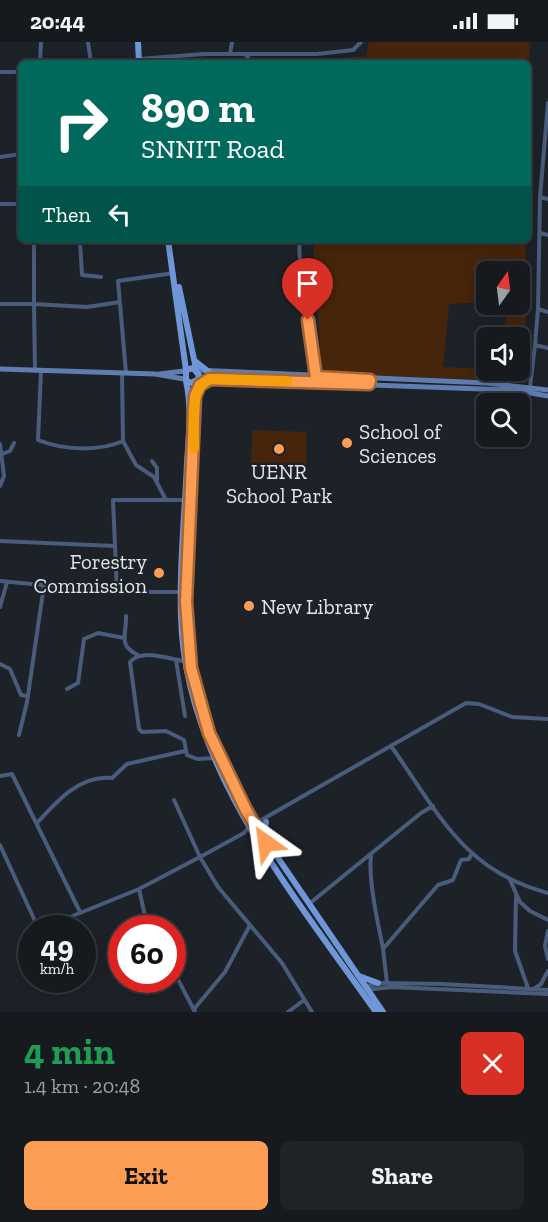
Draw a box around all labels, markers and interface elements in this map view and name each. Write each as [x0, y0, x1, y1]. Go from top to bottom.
text: 20:44 [30, 8, 85, 35]
text: 890 m [141, 82, 255, 133]
icon: right [42, 84, 120, 162]
text: SNNIT Road [141, 133, 284, 165]
icon: left [103, 198, 136, 231]
text: Then [42, 201, 91, 228]
pin [282, 258, 333, 320]
north arrow [476, 261, 530, 315]
map controls [476, 261, 530, 447]
icon: arrive [291, 267, 324, 300]
button: sound [476, 327, 530, 381]
button: search [476, 393, 530, 447]
place label: School of Sciences [359, 419, 442, 468]
marker: School of Sciences [340, 436, 354, 450]
marker: UENR School Park [272, 442, 286, 456]
place label: UENR School Park [226, 459, 332, 508]
place label: Forestry Commission [33, 549, 147, 598]
marker: Forestry Commission [152, 566, 166, 580]
place label: New Library [261, 594, 373, 619]
marker: New Library [242, 599, 256, 613]
position arrow [234, 811, 298, 875]
speed limit sign: 60 [108, 915, 186, 993]
text: 49 [40, 929, 74, 965]
text: km/h [40, 960, 74, 978]
text: 4 min [24, 1030, 115, 1073]
button: close [461, 1032, 524, 1095]
text: 1.4 km · 20:48 [24, 1074, 140, 1098]
button: Exit [24, 1141, 268, 1210]
button: Share [280, 1141, 524, 1210]

